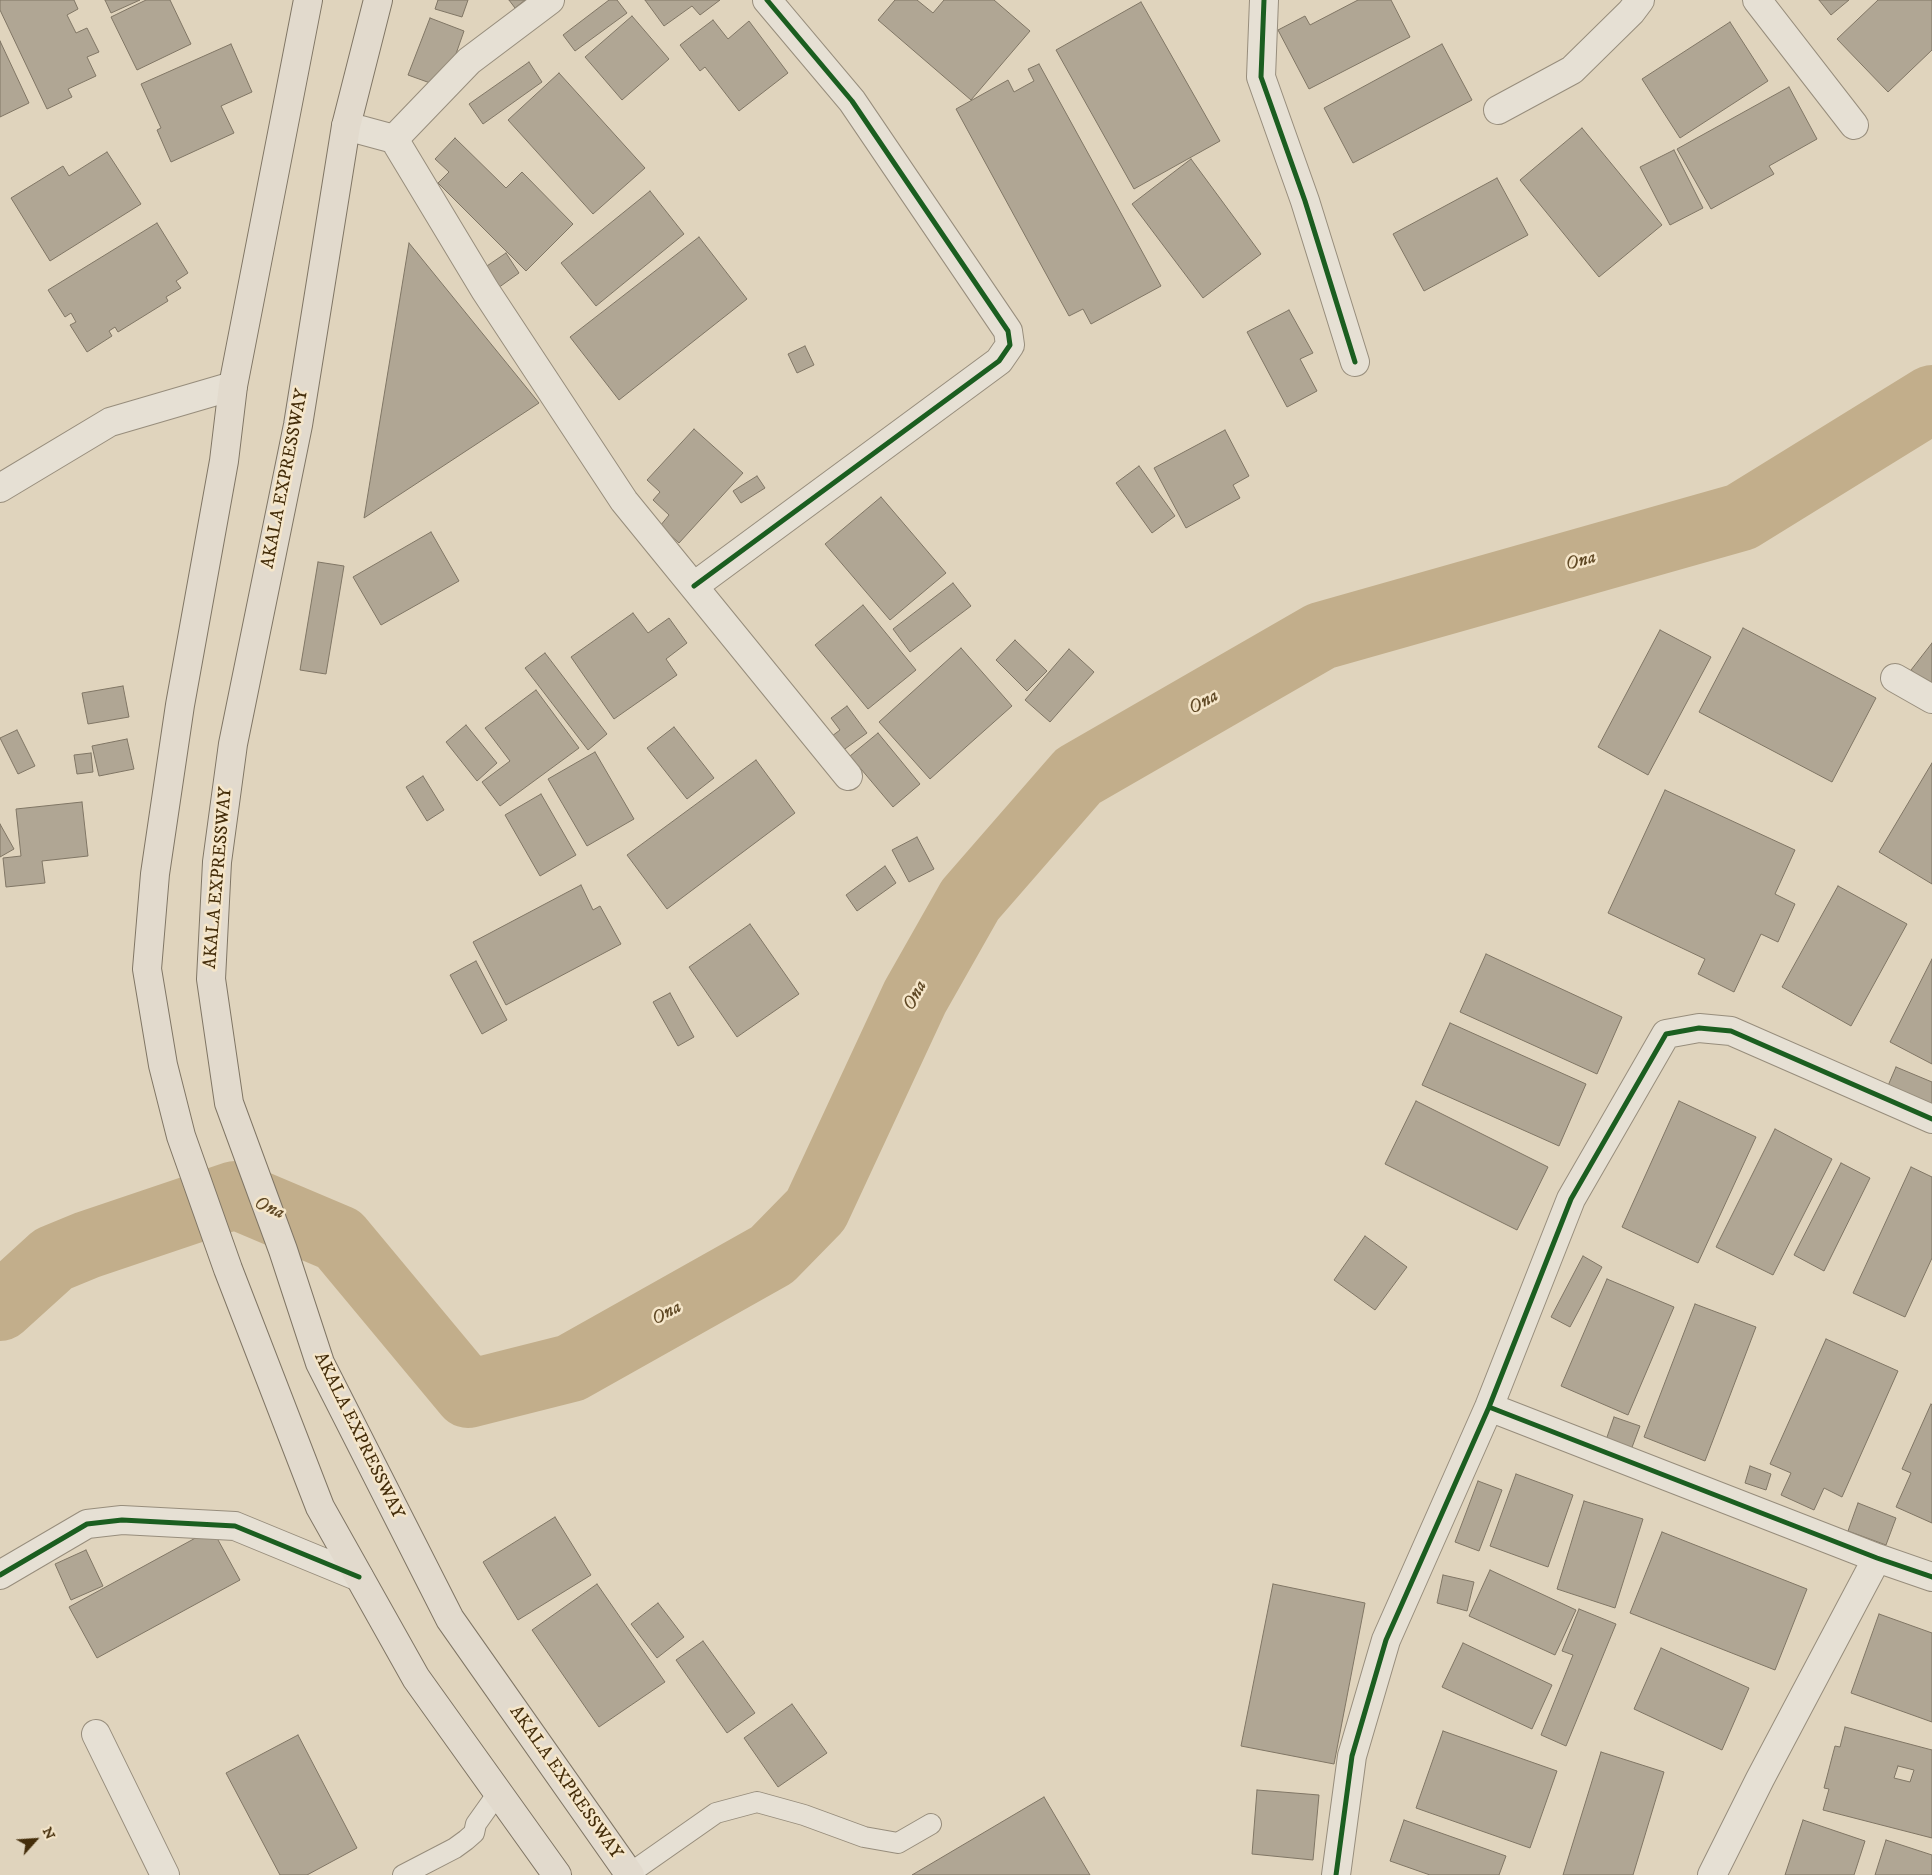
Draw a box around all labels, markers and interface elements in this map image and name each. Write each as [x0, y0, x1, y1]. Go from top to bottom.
street label: AKALA EXPRESSWAY [258, 387, 314, 571]
water label: Ona [1563, 547, 1599, 577]
water label: Ona [1185, 685, 1223, 721]
street label: AKALA EXPRESSWAY [200, 786, 238, 970]
water label: Ona [899, 977, 933, 1015]
water label: Ona [250, 1192, 288, 1226]
water label: Ona [648, 1297, 686, 1331]
street label: AKALA EXPRESSWAY [308, 1349, 408, 1523]
street label: AKALA EXPRESSWAY [504, 1702, 626, 1864]
north arrow [10, 1815, 60, 1865]
text: N [38, 1824, 59, 1843]

